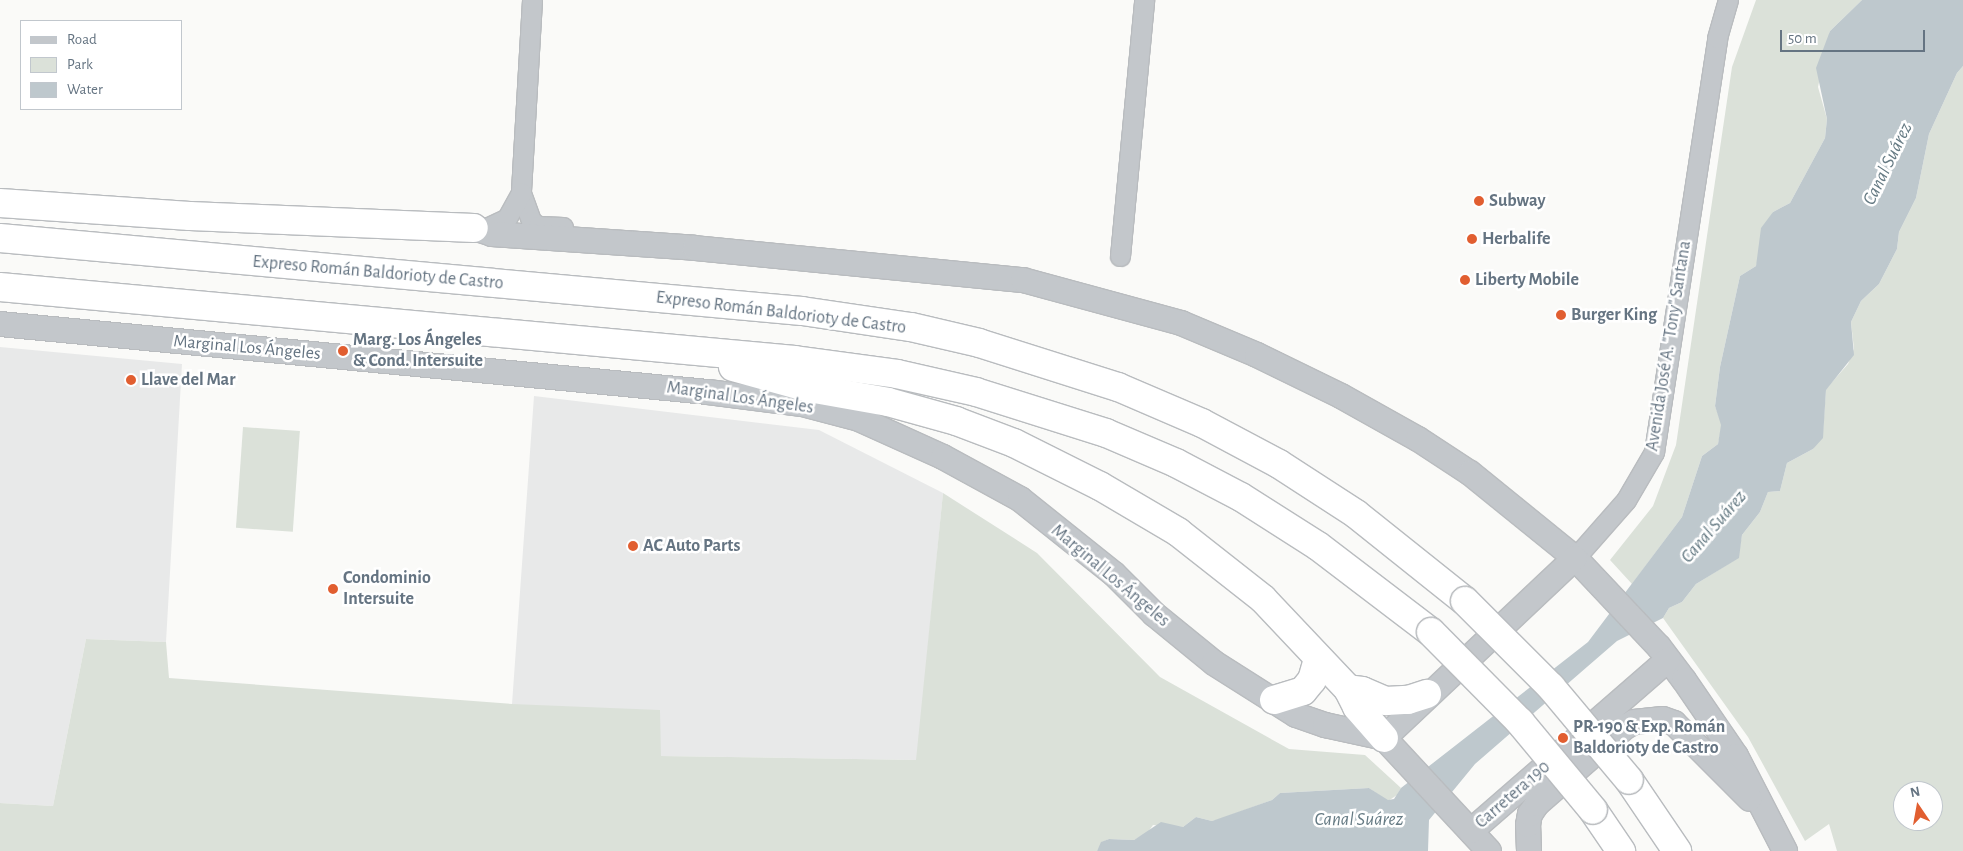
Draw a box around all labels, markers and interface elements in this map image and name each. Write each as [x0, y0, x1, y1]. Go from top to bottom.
legend [20, 20, 182, 110]
scale bar [1783, 20, 1928, 52]
text: 50 m [1788, 31, 1817, 46]
text: Road [67, 32, 97, 47]
text: Park [67, 57, 93, 72]
text: Water [67, 82, 103, 97]
water label: Canal Suárez [1858, 119, 1918, 209]
place label: Subway [1489, 190, 1545, 212]
marker: Subway [1473, 195, 1485, 207]
place label: Herbalife [1482, 228, 1551, 250]
marker: Herbalife [1466, 233, 1478, 245]
street label: Avenida José A. "Tony" Santana [1642, 239, 1696, 453]
street label: Expreso Román Baldorioty de Castro [252, 251, 504, 295]
place label: Liberty Mobile [1475, 269, 1579, 291]
marker: Liberty Mobile [1459, 274, 1471, 286]
street label: Expreso Román Baldorioty de Castro [655, 287, 907, 339]
place label: Burger King [1571, 304, 1657, 326]
marker: Burger King [1555, 309, 1567, 321]
place label: Marg. Los Ángeles & Cond. Intersuite [353, 330, 483, 372]
street label: Marginal Los Ángeles [172, 331, 322, 365]
marker: Marg. Los Ángeles & Cond. Intersuite [337, 345, 349, 357]
place label: Llave del Mar [141, 369, 235, 391]
marker: Llave del Mar [125, 374, 137, 386]
street label: Marginal Los Ángeles [665, 377, 815, 419]
water label: Canal Suárez [1676, 486, 1752, 568]
street label: Marginal Los Ángeles [1046, 520, 1174, 632]
place label: AC Auto Parts [643, 535, 740, 557]
marker: AC Auto Parts [627, 540, 639, 552]
place label: Condominio Intersuite [343, 568, 431, 610]
marker: Condominio Intersuite [327, 583, 339, 595]
place label: PR-190 & Exp. Román Baldorioty de Castro [1573, 717, 1725, 760]
marker: PR-190 & Exp. Román Baldorioty de Castro [1557, 732, 1569, 744]
street label: Carretera 190 [1471, 757, 1555, 833]
north arrow [1893, 781, 1943, 831]
text: N [1909, 784, 1921, 800]
water label: Canal Suárez [1314, 809, 1404, 831]

